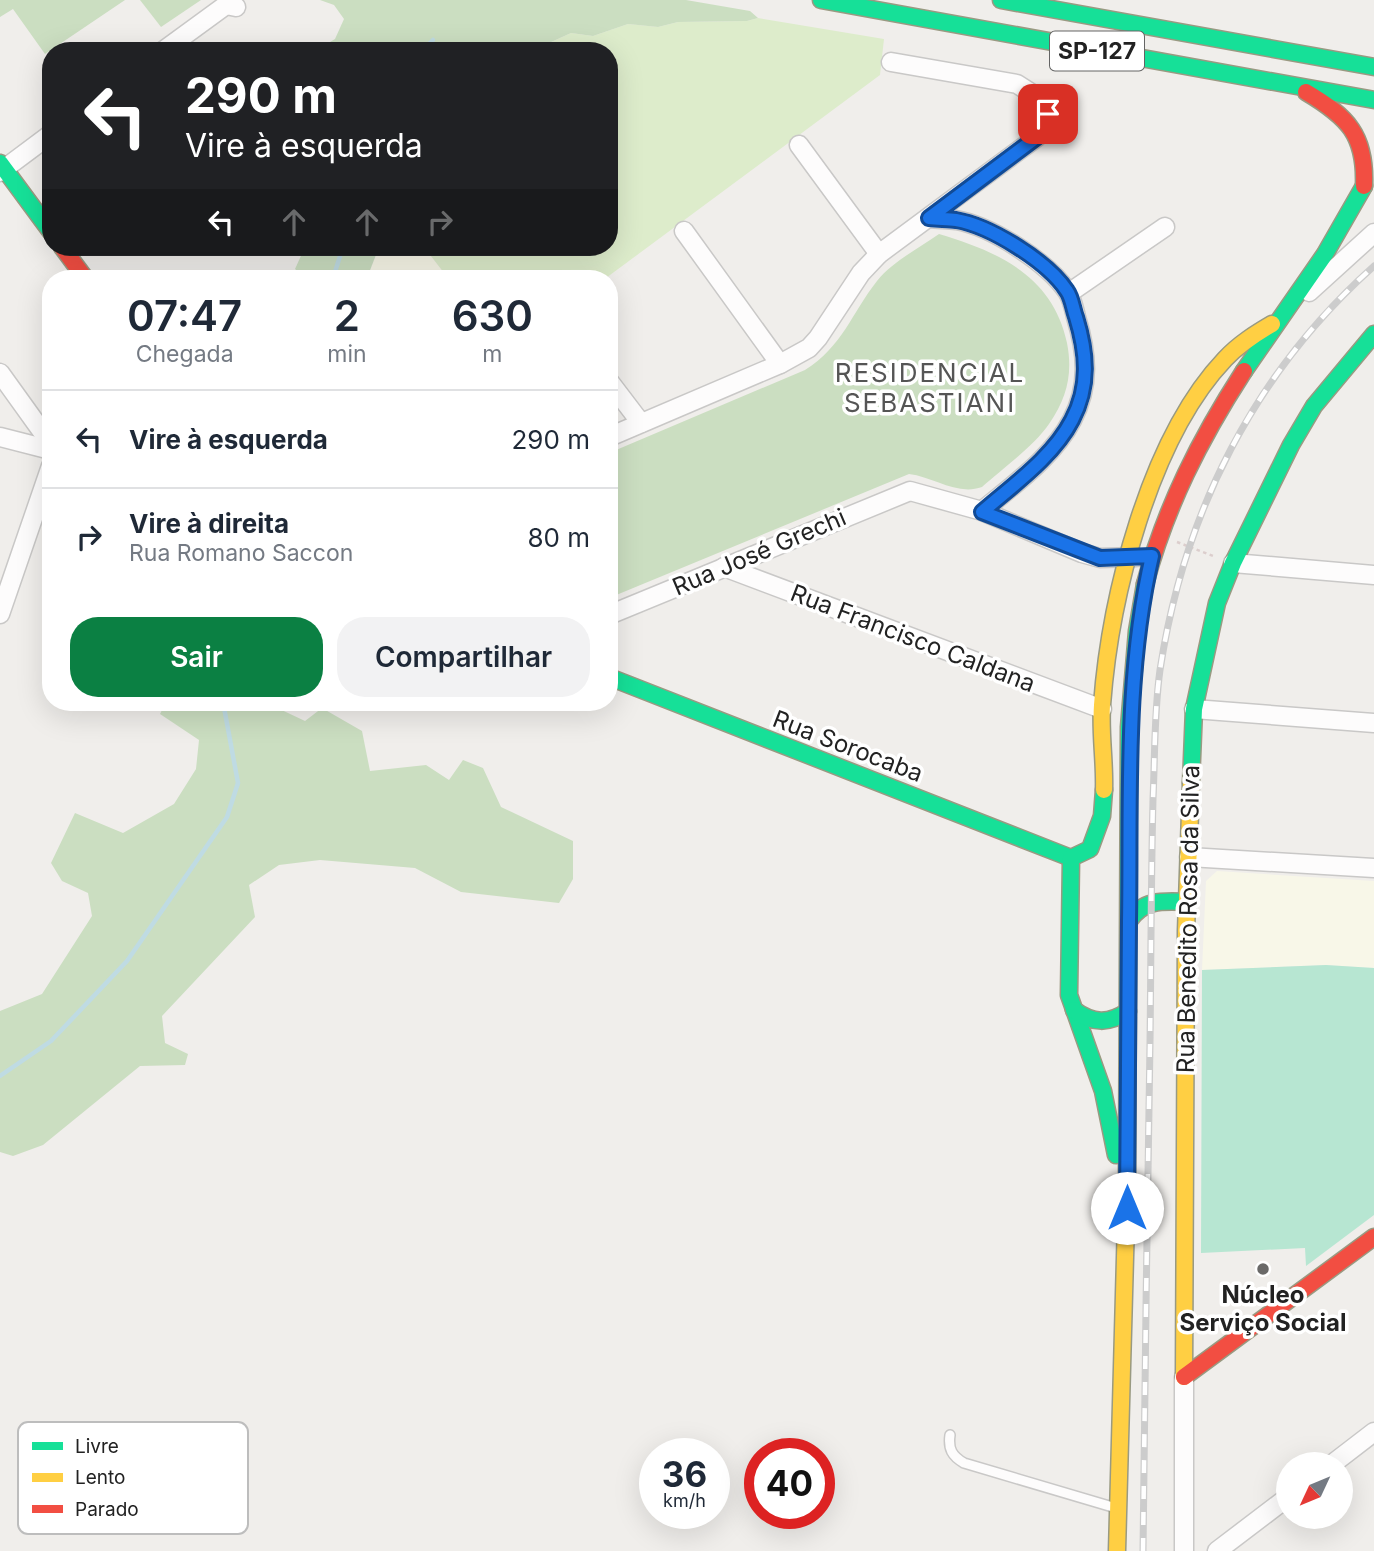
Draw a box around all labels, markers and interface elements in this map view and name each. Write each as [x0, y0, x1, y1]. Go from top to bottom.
road number: SP-127 [1050, 32, 1144, 70]
text: 290 m [185, 66, 337, 125]
icon: left [70, 70, 161, 161]
pin [1018, 84, 1078, 144]
icon: arrive [1029, 95, 1067, 133]
text: Vire à esquerda [185, 126, 423, 165]
icon: left [202, 203, 240, 241]
icon: ahead [275, 203, 313, 241]
icon: ahead [348, 203, 386, 241]
icon: right [421, 203, 459, 241]
text: 07:47 [127, 290, 242, 341]
text: 2 [334, 290, 360, 341]
text: 630 [452, 290, 533, 341]
text: Chegada [136, 340, 234, 368]
text: min [327, 340, 367, 368]
text: m [482, 340, 502, 368]
district label: RESIDENCIAL SEBASTIANI [835, 357, 1025, 418]
icon: left [70, 420, 108, 458]
text: Vire à esquerda [129, 424, 328, 455]
text: 290 m [512, 424, 590, 455]
street label: Rua José Grechi [668, 502, 850, 602]
text: Vire à direita [129, 508, 289, 539]
icon: right [70, 518, 108, 556]
text: 80 m [527, 522, 590, 553]
text: Rua Romano Saccon [129, 539, 353, 567]
street label: Rua Francisco Caldana [787, 578, 1039, 698]
button: Sair [70, 617, 323, 697]
button: Compartilhar [337, 617, 590, 697]
street label: Rua Sorocaba [769, 704, 927, 788]
street label: Rua Benedito Rosa da Silva [1171, 765, 1205, 1073]
position arrow [1090, 1171, 1164, 1245]
marker: Núcleo Serviço Social [1255, 1261, 1271, 1277]
place label: Núcleo Serviço Social [1179, 1280, 1347, 1337]
legend [18, 1422, 248, 1534]
text: Livre [75, 1435, 119, 1458]
speed limit sign: 40 [744, 1438, 835, 1529]
north arrow [1276, 1452, 1353, 1530]
map controls [1276, 1452, 1353, 1529]
text: 36 [662, 1453, 707, 1495]
text: Lento [75, 1466, 125, 1489]
text: km/h [663, 1490, 706, 1511]
text: Parado [75, 1498, 139, 1521]

